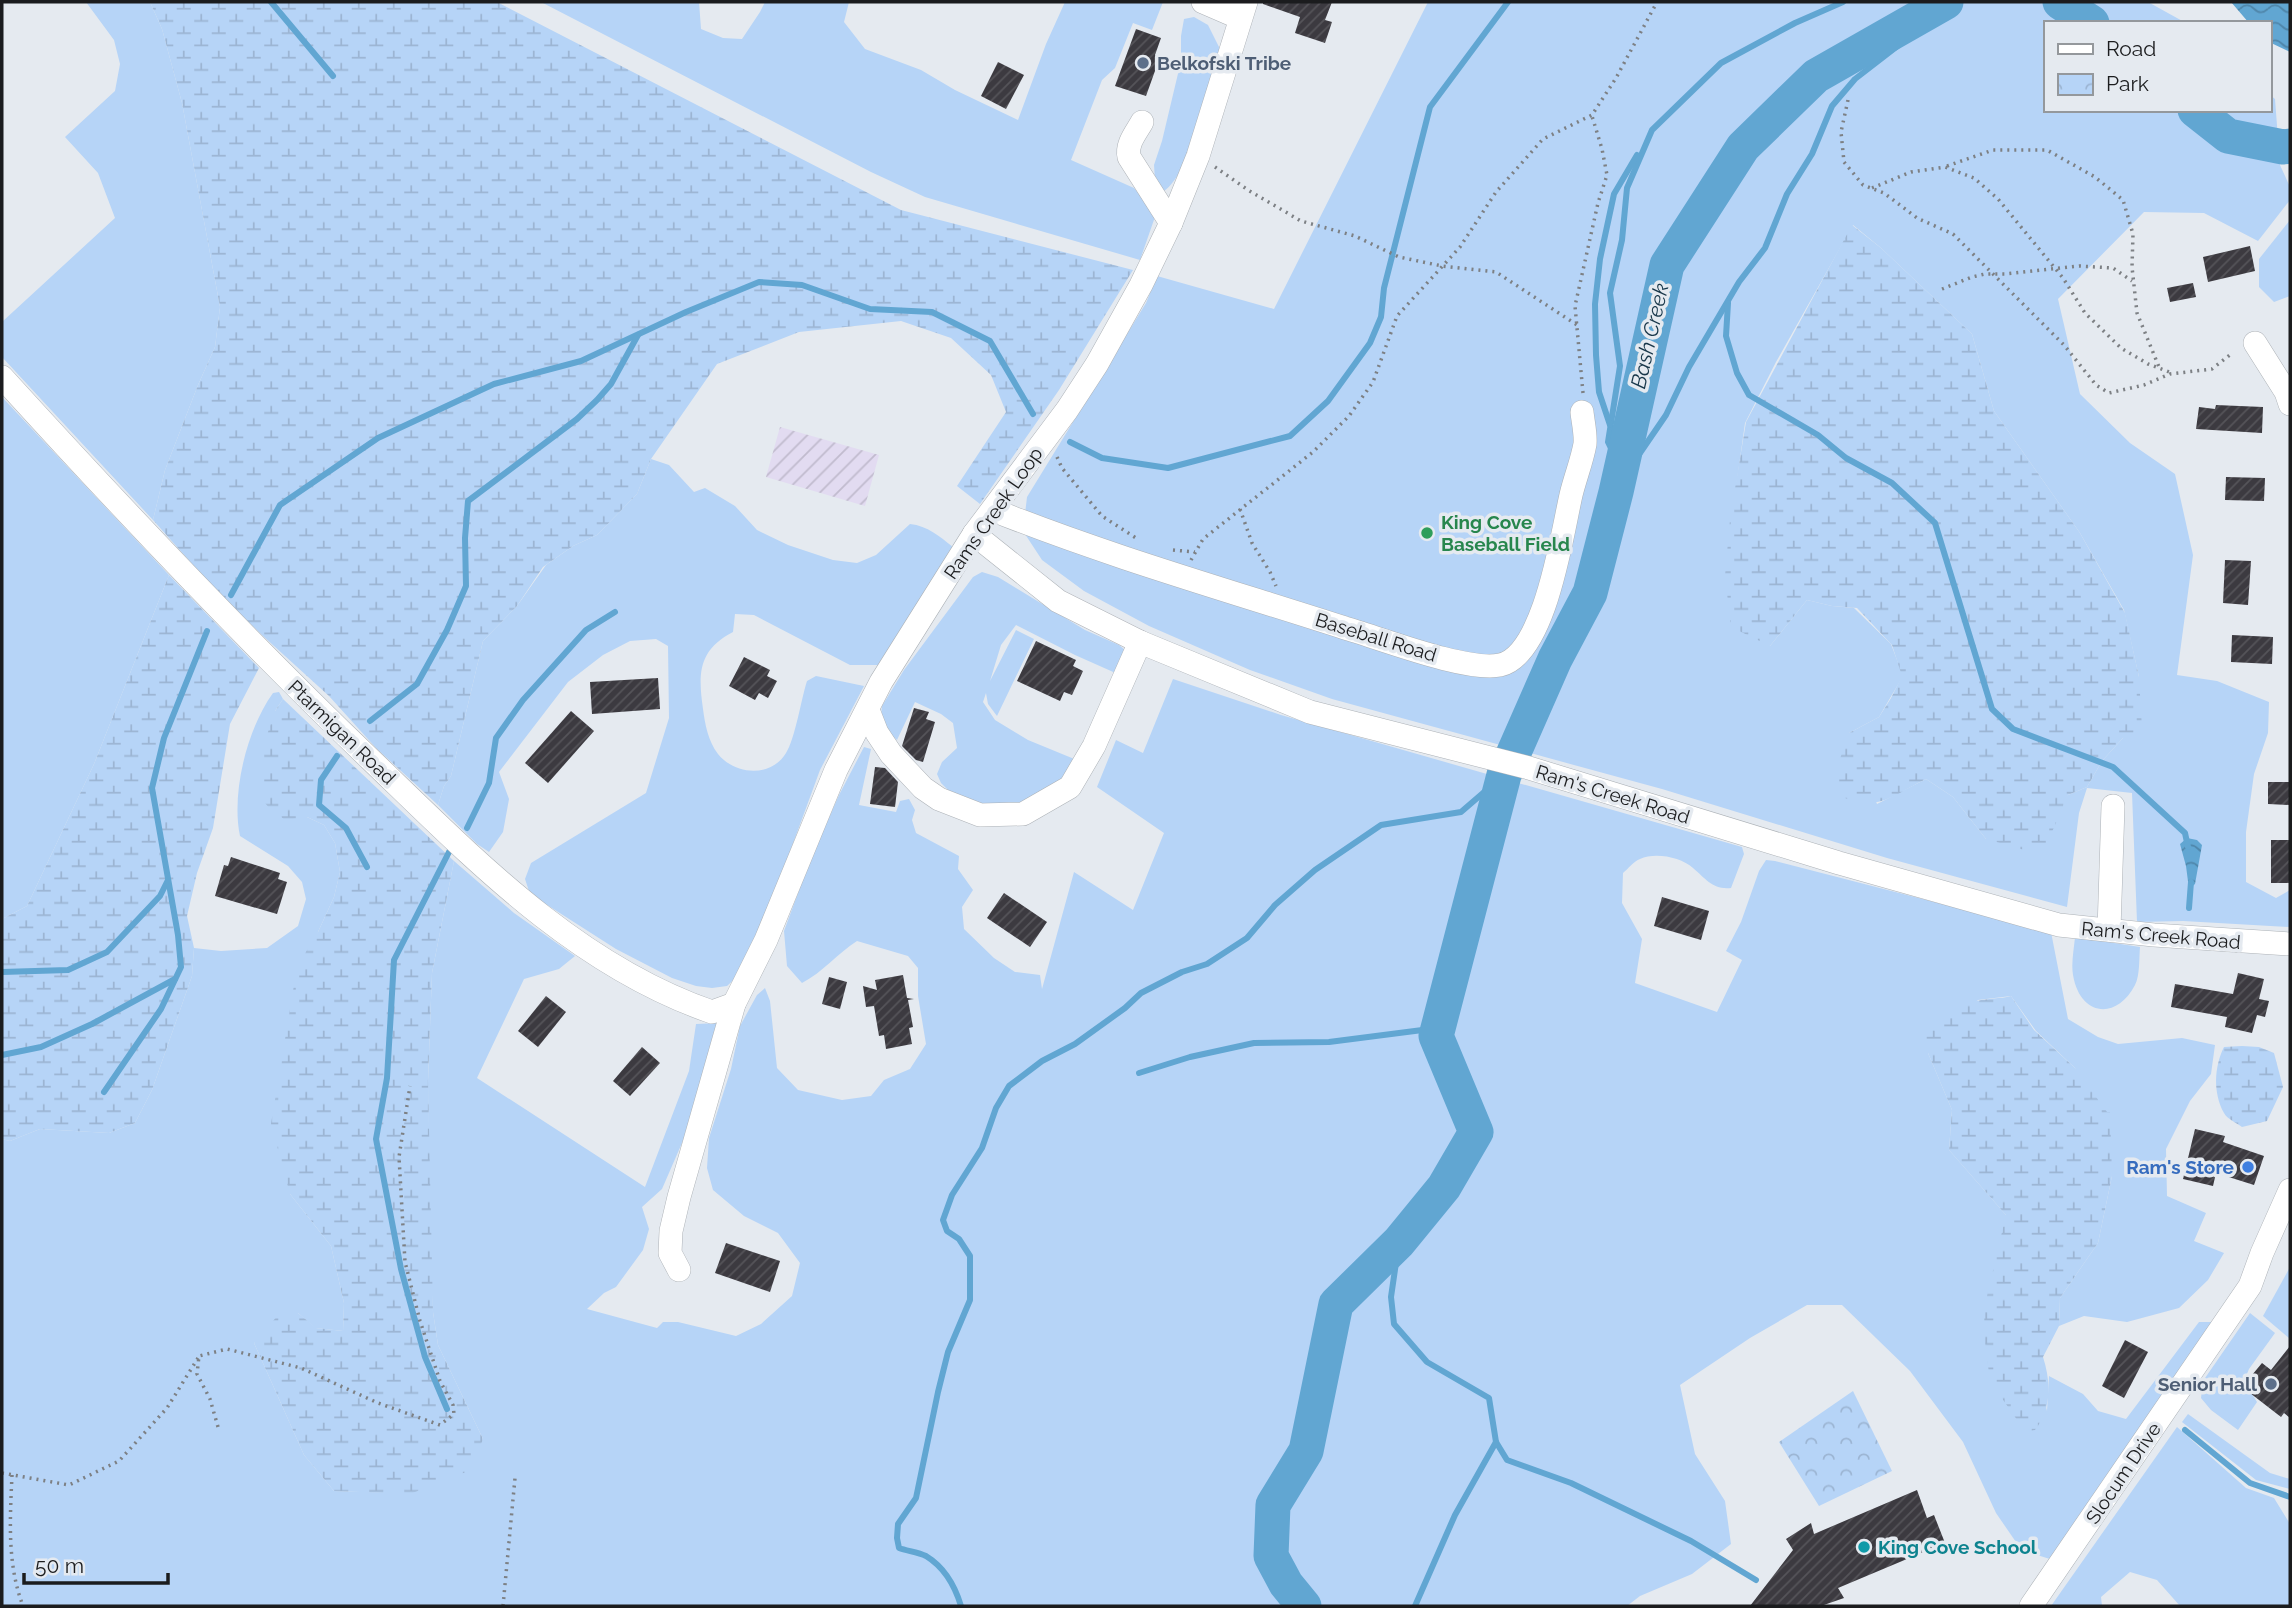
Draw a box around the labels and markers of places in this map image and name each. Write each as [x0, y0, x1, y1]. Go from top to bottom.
place label: Belkofski Tribe [1157, 52, 1291, 74]
marker: Belkofski Tribe [1135, 55, 1151, 71]
place label: King Cove Baseball Field [1441, 511, 1570, 555]
marker: King Cove Baseball Field [1419, 525, 1435, 541]
place label: Ram's Store [2126, 1156, 2234, 1178]
marker: Ram's Store [2240, 1159, 2256, 1175]
place label: Senior Hall [2158, 1373, 2258, 1395]
marker: Senior Hall [2263, 1376, 2279, 1392]
place label: King Cove School [1878, 1536, 2038, 1558]
marker: King Cove School [1856, 1539, 1872, 1555]

